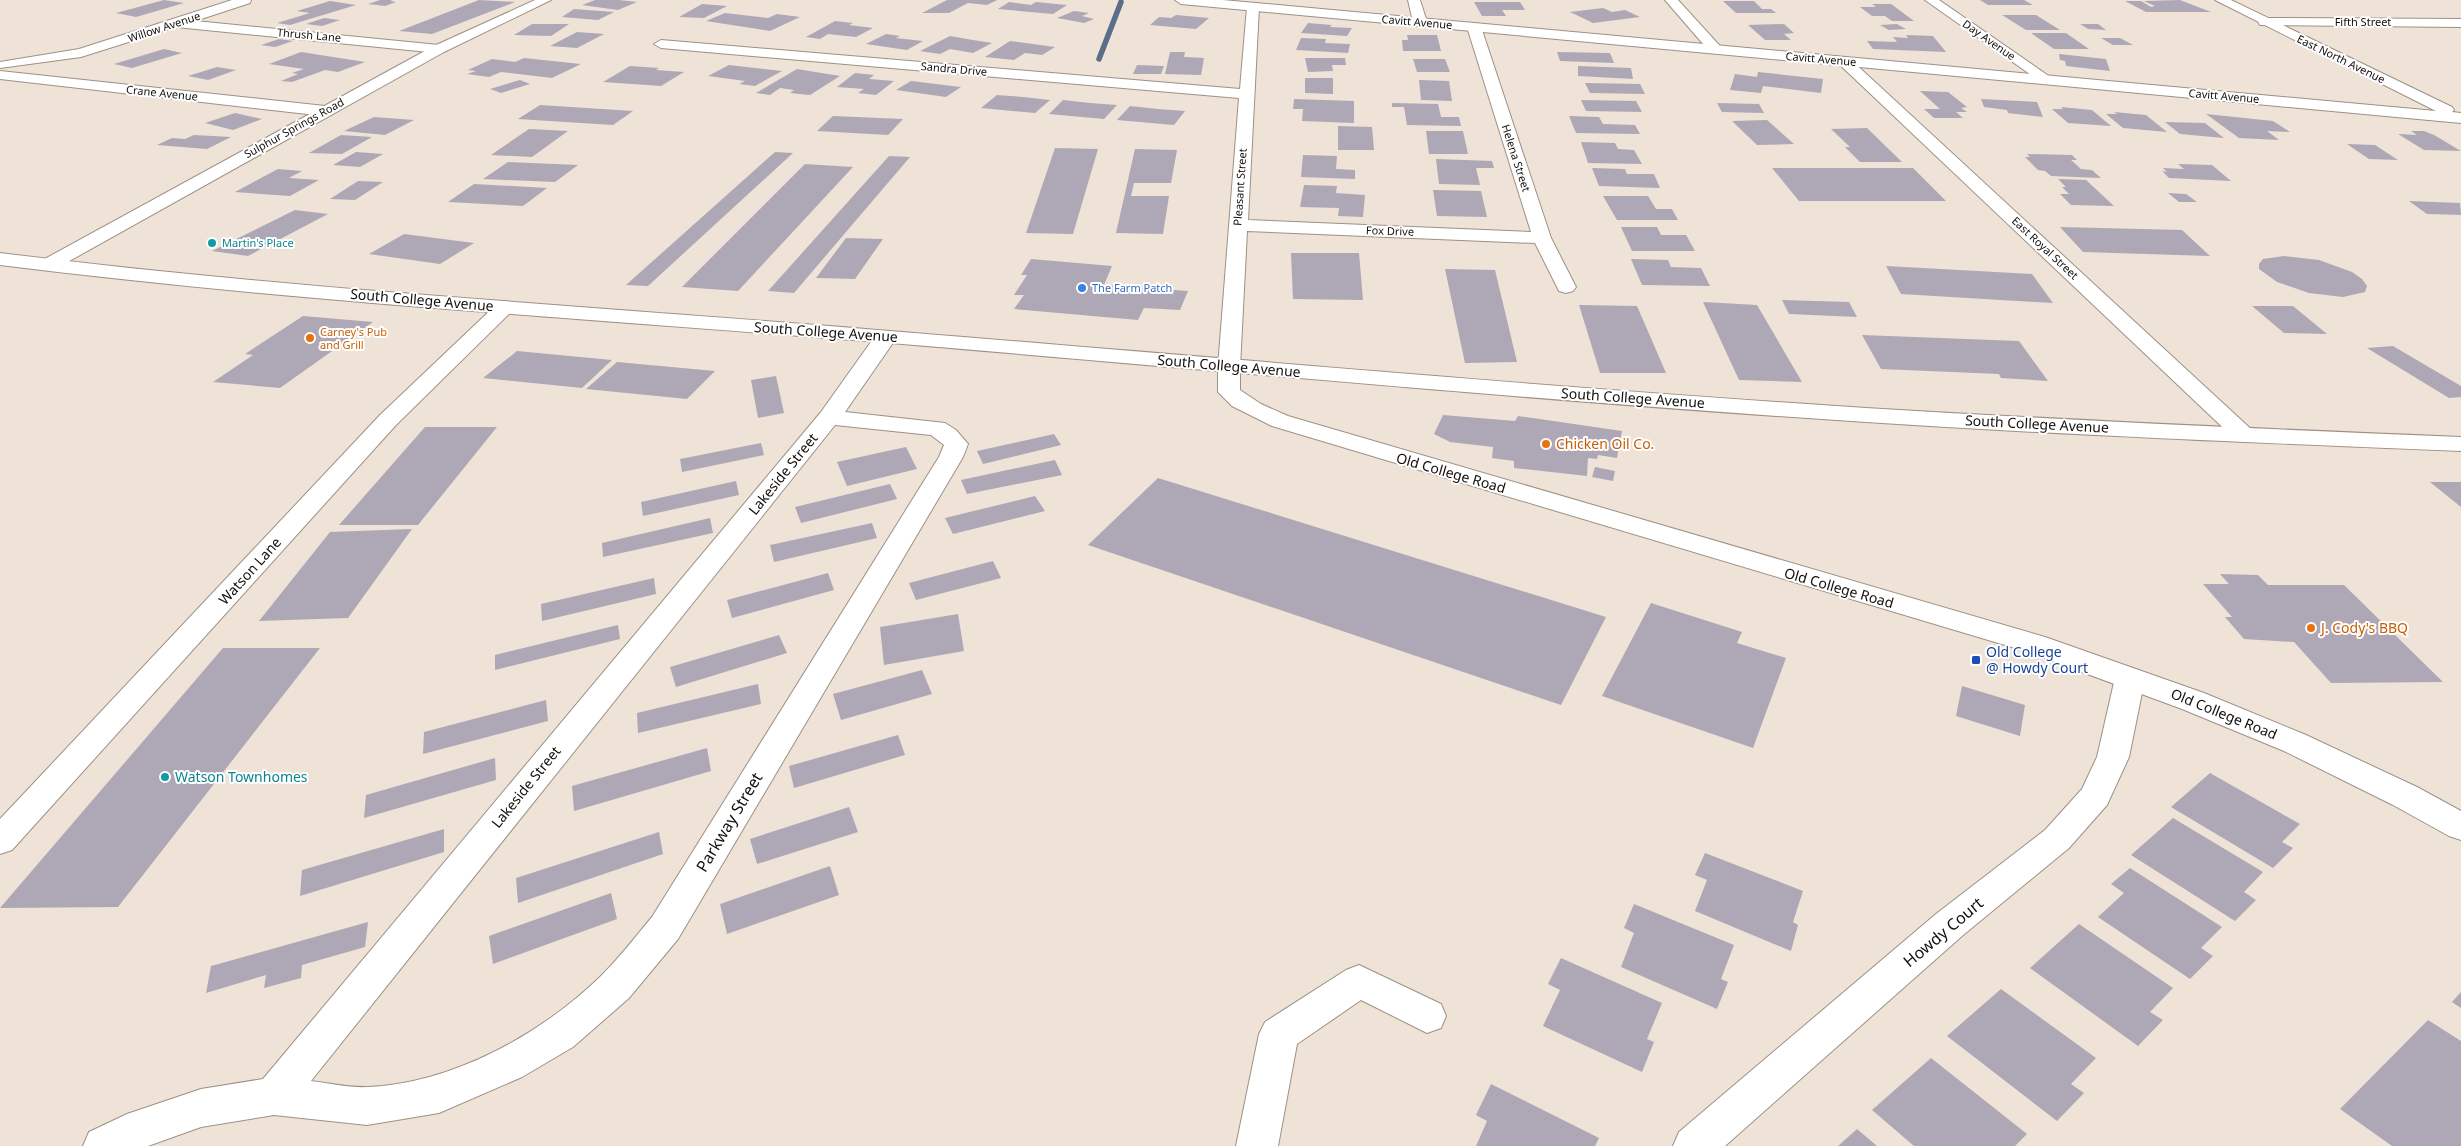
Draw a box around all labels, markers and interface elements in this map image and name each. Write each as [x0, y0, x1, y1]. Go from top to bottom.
street label: Willow Avenue [126, 8, 202, 45]
street label: Cavitt Avenue [1381, 11, 1453, 32]
street label: Fifth Street [2335, 14, 2391, 29]
street label: Day Avenue [1960, 16, 2019, 63]
street label: Thrush Lane [276, 24, 342, 45]
street label: East North Avenue [2295, 31, 2388, 86]
street label: Cavitt Avenue [1785, 48, 1857, 69]
street label: Sandra Drive [920, 58, 988, 79]
street label: Crane Avenue [125, 81, 199, 104]
street label: Cavitt Avenue [2188, 85, 2260, 106]
street label: Sulphur Springs Road [241, 94, 346, 161]
street label: Helena Street [1499, 122, 1534, 193]
street label: Pleasant Street [1229, 148, 1250, 226]
street label: East Royal Street [2009, 213, 2082, 282]
street label: Fox Drive [1366, 222, 1414, 239]
place label: Martin's Place [222, 235, 294, 250]
marker: Martin's Place [206, 237, 218, 249]
place label: The Farm Patch [1092, 280, 1172, 295]
marker: The Farm Patch [1076, 282, 1088, 294]
street label: South College Avenue [350, 284, 495, 315]
street label: South College Avenue [754, 317, 899, 346]
place label: Carney's Pub and Grill [320, 324, 387, 352]
marker: Carney's Pub and Grill [304, 332, 316, 344]
street label: South College Avenue [1157, 350, 1302, 381]
street label: South College Avenue [1561, 383, 1706, 412]
street label: South College Avenue [1965, 410, 2109, 437]
street label: Lakeside Street [744, 429, 821, 519]
place label: Chicken Oil Co. [1556, 434, 1654, 453]
marker: Chicken Oil Co. [1540, 438, 1552, 450]
street label: Old College Road [1394, 448, 1508, 497]
street label: Watson Lane [214, 533, 285, 609]
street label: Old College Road [1782, 563, 1896, 612]
place label: J. Cody's BBQ [2319, 618, 2408, 637]
marker: J. Cody's BBQ [2305, 622, 2317, 634]
place label: Old College @ Howdy Court [1986, 642, 2088, 677]
marker: Old College @ Howdy Court [1970, 654, 1982, 666]
street label: Old College Road [2168, 684, 2280, 744]
street label: Lakeside Street [487, 742, 564, 832]
place label: Watson Townhomes [175, 767, 308, 786]
street label: Parkway Street [691, 768, 767, 876]
marker: Watson Townhomes [159, 771, 171, 783]
street label: Howdy Court [1898, 892, 1988, 972]

